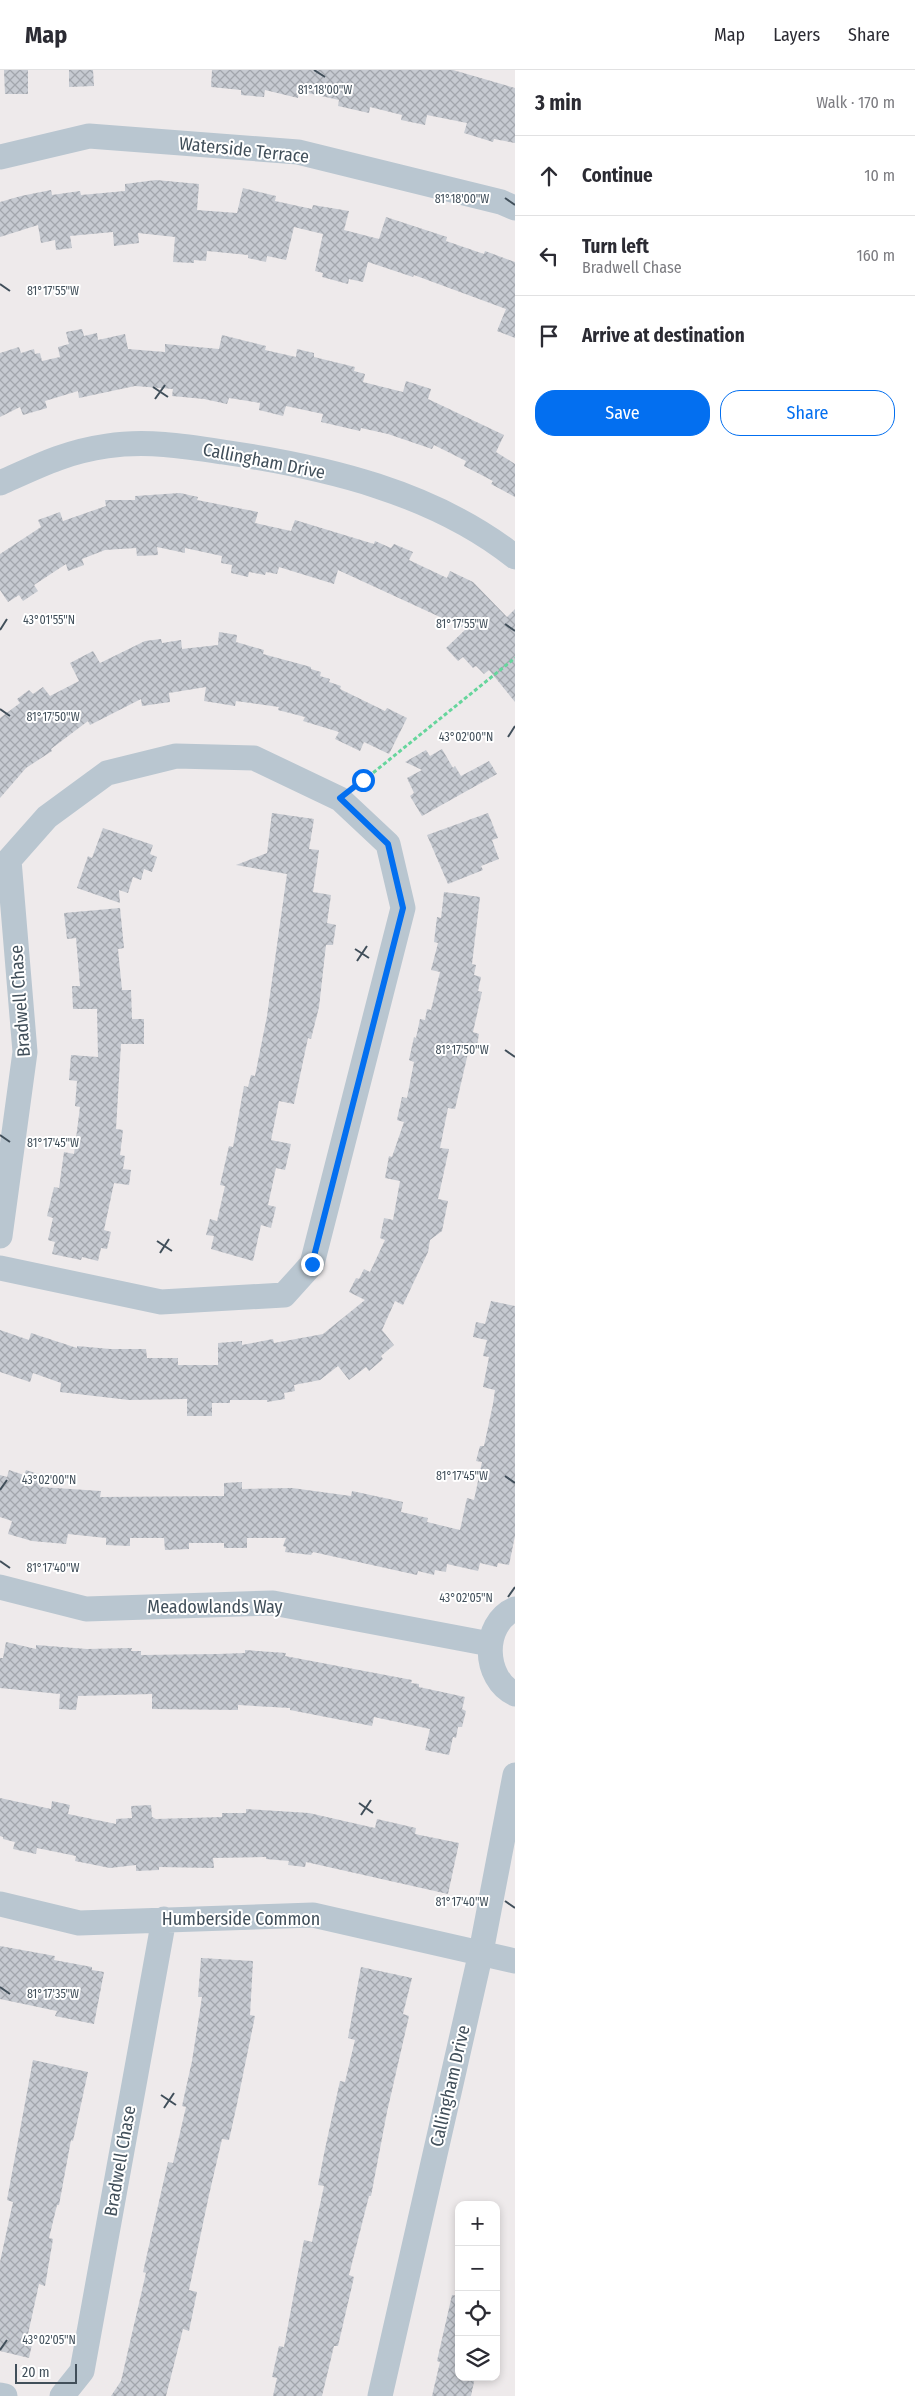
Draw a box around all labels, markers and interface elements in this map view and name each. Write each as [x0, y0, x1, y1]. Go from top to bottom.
text: Map [25, 21, 67, 49]
text: Map [714, 24, 745, 46]
text: Layers [773, 24, 820, 46]
text: Share [848, 24, 890, 46]
text: 81°18'00"W [298, 83, 352, 97]
text: 3 min [535, 90, 582, 116]
text: Walk · 170 m [816, 93, 895, 112]
street label: Waterside Terrace [178, 132, 310, 168]
icon: ahead [535, 162, 563, 190]
text: Continue [582, 164, 653, 187]
text: 10 m [864, 166, 895, 185]
text: 81°18'00"W [435, 192, 489, 206]
text: Turn left [582, 235, 649, 258]
icon: left [535, 242, 563, 270]
text: 160 m [856, 246, 895, 265]
text: Bradwell Chase [582, 258, 682, 277]
text: 81°17'55"W [27, 284, 79, 298]
icon: arrive [535, 322, 563, 350]
text: Arrive at destination [582, 324, 745, 347]
button: Save [535, 390, 710, 436]
button: Share [720, 390, 895, 436]
street label: Callingham Drive [201, 438, 327, 484]
text: 43°01'55"N [23, 613, 75, 627]
text: 81°17'55"W [436, 617, 488, 631]
text: 81°17'50"W [26, 710, 80, 724]
text: 43°02'00"N [439, 730, 493, 744]
route start [352, 769, 375, 792]
street label: Bradwell Chase [5, 944, 35, 1058]
text: 81°17'50"W [435, 1043, 489, 1057]
text: 81°17'45"W [27, 1136, 79, 1150]
route end [301, 1253, 324, 1276]
text: 81°17'45"W [436, 1469, 488, 1483]
text: 43°02'00"N [22, 1473, 76, 1487]
text: 81°17'40"W [26, 1561, 80, 1575]
text: 43°02'05"N [439, 1591, 493, 1605]
street label: Meadowlands Way [147, 1596, 283, 1618]
text: 81°17'40"W [435, 1895, 489, 1909]
street label: Humberside Common [162, 1908, 320, 1930]
text: 81°17'35"W [27, 1987, 79, 2001]
street label: Callingham Drive [425, 2023, 475, 2149]
street label: Bradwell Chase [99, 2104, 141, 2218]
map controls [455, 2201, 500, 2381]
button: + [455, 2201, 500, 2246]
button: − [455, 2246, 500, 2291]
button: locate [455, 2291, 500, 2336]
text: 43°02'05"N [22, 2333, 76, 2347]
button: layers [455, 2336, 500, 2381]
scale bar [15, 2361, 78, 2384]
text: 20 m [22, 2364, 50, 2381]

